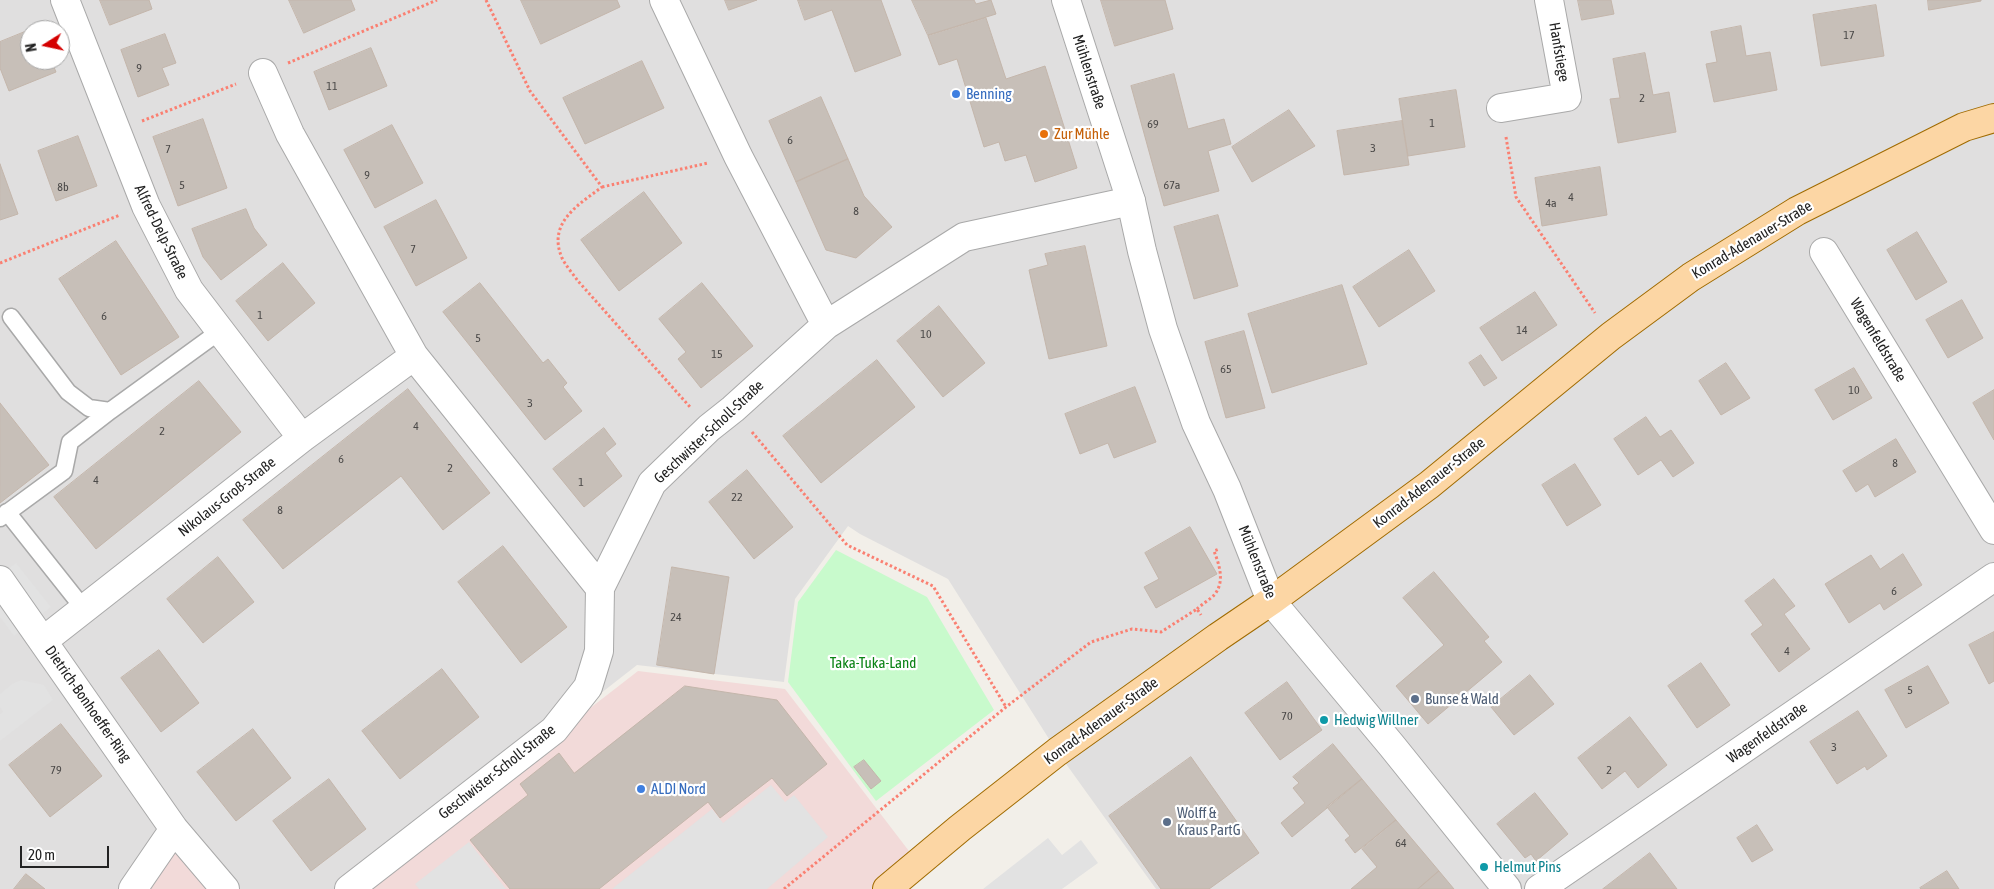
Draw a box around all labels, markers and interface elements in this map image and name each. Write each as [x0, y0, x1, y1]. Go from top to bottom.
north arrow [20, 20, 70, 70]
street label: Hanfstiege [1545, 21, 1573, 83]
house number: 17 [1843, 28, 1855, 42]
street label: Mühlenstraße [1069, 33, 1109, 111]
text: N [23, 42, 40, 53]
house number: 9 [136, 61, 142, 75]
house number: 11 [326, 79, 338, 93]
place label: Benning [966, 85, 1012, 103]
marker: Benning [950, 88, 962, 100]
house number: 2 [1639, 91, 1645, 105]
house number: 1 [1429, 116, 1435, 130]
house number: 69 [1147, 117, 1159, 131]
place label: Zur Mühle [1054, 125, 1110, 143]
marker: Zur Mühle [1038, 128, 1050, 140]
house number: 6 [787, 133, 793, 147]
house number: 3 [1370, 141, 1376, 155]
house number: 7 [165, 142, 171, 156]
house number: 9 [364, 168, 370, 182]
house number: 5 [179, 178, 185, 192]
house number: 67a [1164, 178, 1180, 192]
house number: 8b [57, 180, 69, 194]
street label: Alfred-Delp-Straße [130, 182, 192, 282]
house number: 4 [1568, 190, 1574, 204]
house number: 4a [1545, 196, 1557, 210]
street label: Konrad-Adenauer-Straße [1689, 197, 1815, 283]
house number: 8 [853, 204, 859, 218]
house number: 7 [410, 242, 416, 256]
street label: Wagenfeldstraße [1846, 295, 1910, 385]
house number: 1 [257, 308, 263, 322]
house number: 6 [101, 309, 107, 323]
house number: 14 [1516, 323, 1528, 337]
house number: 10 [920, 327, 932, 341]
house number: 5 [475, 331, 481, 345]
house number: 15 [711, 347, 723, 361]
house number: 65 [1220, 362, 1232, 376]
street label: Geschwister-Scholl-Straße [651, 377, 767, 487]
house number: 10 [1848, 383, 1860, 397]
house number: 3 [527, 396, 533, 410]
house number: 4 [413, 419, 419, 433]
house number: 2 [159, 424, 165, 438]
street label: Konrad-Adenauer-Straße [1370, 434, 1488, 532]
house number: 6 [338, 452, 344, 466]
street label: Nikolaus-Groß-Straße [175, 453, 279, 541]
house number: 8 [1892, 456, 1898, 470]
house number: 2 [447, 461, 453, 475]
house number: 4 [93, 473, 99, 487]
house number: 1 [578, 475, 584, 489]
house number: 22 [731, 490, 743, 504]
house number: 8 [277, 503, 283, 517]
street label: Mühlenstraße [1234, 523, 1280, 601]
house number: 6 [1891, 584, 1897, 598]
house number: 24 [670, 610, 682, 624]
street label: Dietrich-Bonhoeffer-Ring [41, 642, 135, 766]
house number: 4 [1784, 644, 1790, 658]
park label: Taka-Tuka-Land [830, 654, 916, 672]
street label: Konrad-Adenauer-Straße [1040, 674, 1162, 768]
house number: 5 [1907, 683, 1913, 697]
place label: Bunse & Wald [1425, 690, 1499, 708]
marker: Bunse & Wald [1409, 693, 1421, 705]
street label: Wagenfeldstraße [1723, 699, 1811, 767]
house number: 70 [1281, 709, 1293, 723]
place label: Hedwig Willner [1334, 711, 1418, 729]
marker: Hedwig Willner [1318, 714, 1330, 726]
street label: Geschwister-Scholl-Straße [435, 721, 559, 823]
house number: 3 [1831, 740, 1837, 754]
house number: 79 [50, 763, 62, 777]
house number: 2 [1606, 763, 1612, 777]
place label: ALDI Nord [651, 780, 706, 798]
marker: ALDI Nord [635, 783, 647, 795]
place label: Wolff & Kraus PartG [1177, 804, 1241, 839]
marker: Wolff & Kraus PartG [1161, 816, 1173, 828]
scale bar [22, 836, 111, 868]
house number: 64 [1395, 836, 1407, 850]
text: 20 m [28, 846, 55, 863]
place label: Helmut Pins [1494, 858, 1561, 876]
marker: Helmut Pins [1478, 861, 1490, 873]

